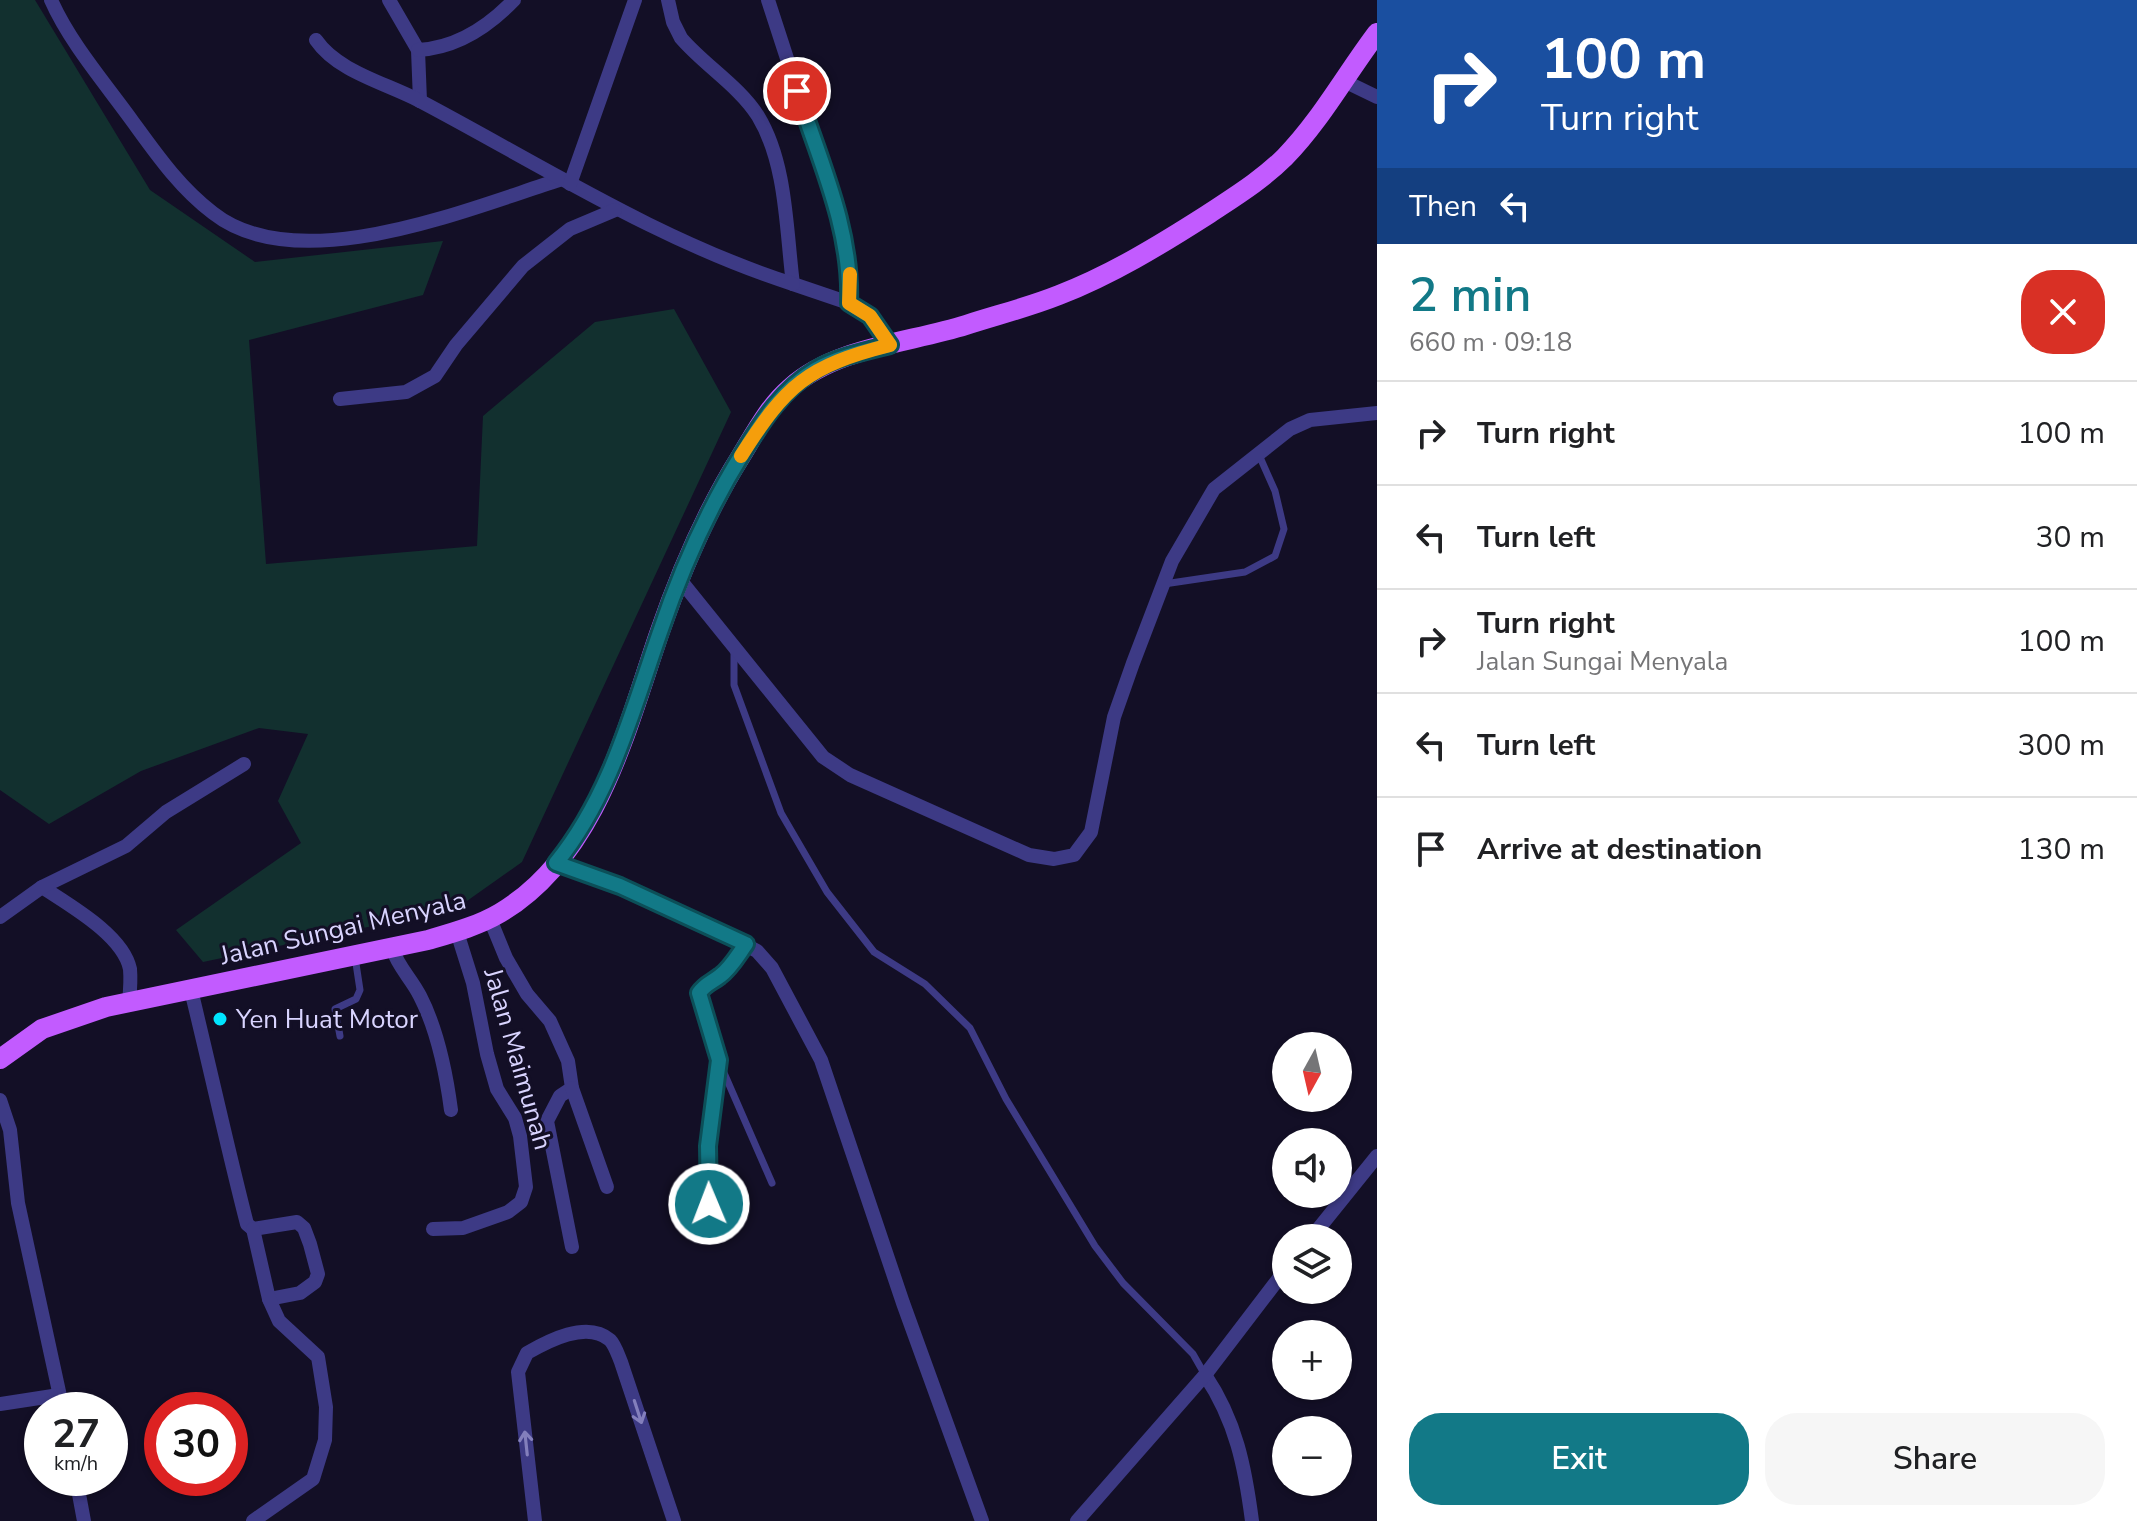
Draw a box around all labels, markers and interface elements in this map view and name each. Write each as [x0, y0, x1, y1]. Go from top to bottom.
text: 100 m [1541, 21, 1706, 98]
icon: right [1409, 32, 1513, 136]
pin [763, 57, 831, 125]
icon: arrive [775, 69, 819, 113]
text: Turn right [1541, 94, 1698, 143]
icon: left [1493, 184, 1537, 228]
text: Then [1409, 186, 1477, 227]
text: 2 min [1409, 262, 1531, 328]
button: close [2021, 270, 2105, 354]
text: 660 m · 09:18 [1409, 325, 1572, 360]
icon: right [1409, 411, 1453, 455]
text: Turn right [1477, 413, 1615, 454]
text: 100 m [2018, 413, 2105, 454]
icon: left [1409, 515, 1453, 559]
text: Turn left [1477, 517, 1595, 558]
text: 30 m [2036, 517, 2105, 558]
text: Turn right [1477, 603, 1615, 644]
icon: right [1409, 619, 1453, 663]
text: 100 m [2018, 621, 2105, 662]
text: Jalan Sungai Menyala [1477, 644, 1728, 679]
icon: left [1409, 723, 1453, 767]
text: Turn left [1477, 725, 1595, 766]
text: 300 m [2018, 725, 2105, 766]
icon: arrive [1409, 827, 1453, 871]
text: Arrive at destination [1477, 829, 1762, 870]
text: 130 m [2018, 829, 2105, 870]
street label: Jalan Sungai Menyala [216, 883, 469, 974]
street label: Jalan Maimunah [475, 963, 561, 1154]
place label: Yen Huat Motor [235, 1002, 419, 1037]
marker: Yen Huat Motor [211, 1010, 229, 1028]
north arrow [1272, 1032, 1352, 1112]
map controls [1272, 1032, 1352, 1496]
button: sound [1272, 1128, 1352, 1208]
position arrow [667, 1162, 751, 1246]
button: layers [1272, 1224, 1352, 1304]
button: + [1272, 1320, 1352, 1400]
speed limit sign: 30 [144, 1392, 248, 1496]
one-way arrow [631, 1399, 646, 1424]
text: 27 [52, 1407, 100, 1461]
button: Exit [1409, 1413, 1749, 1505]
button: Share [1765, 1413, 2105, 1505]
button: − [1272, 1416, 1352, 1496]
one-way arrow [519, 1431, 534, 1457]
text: km/h [54, 1450, 98, 1477]

